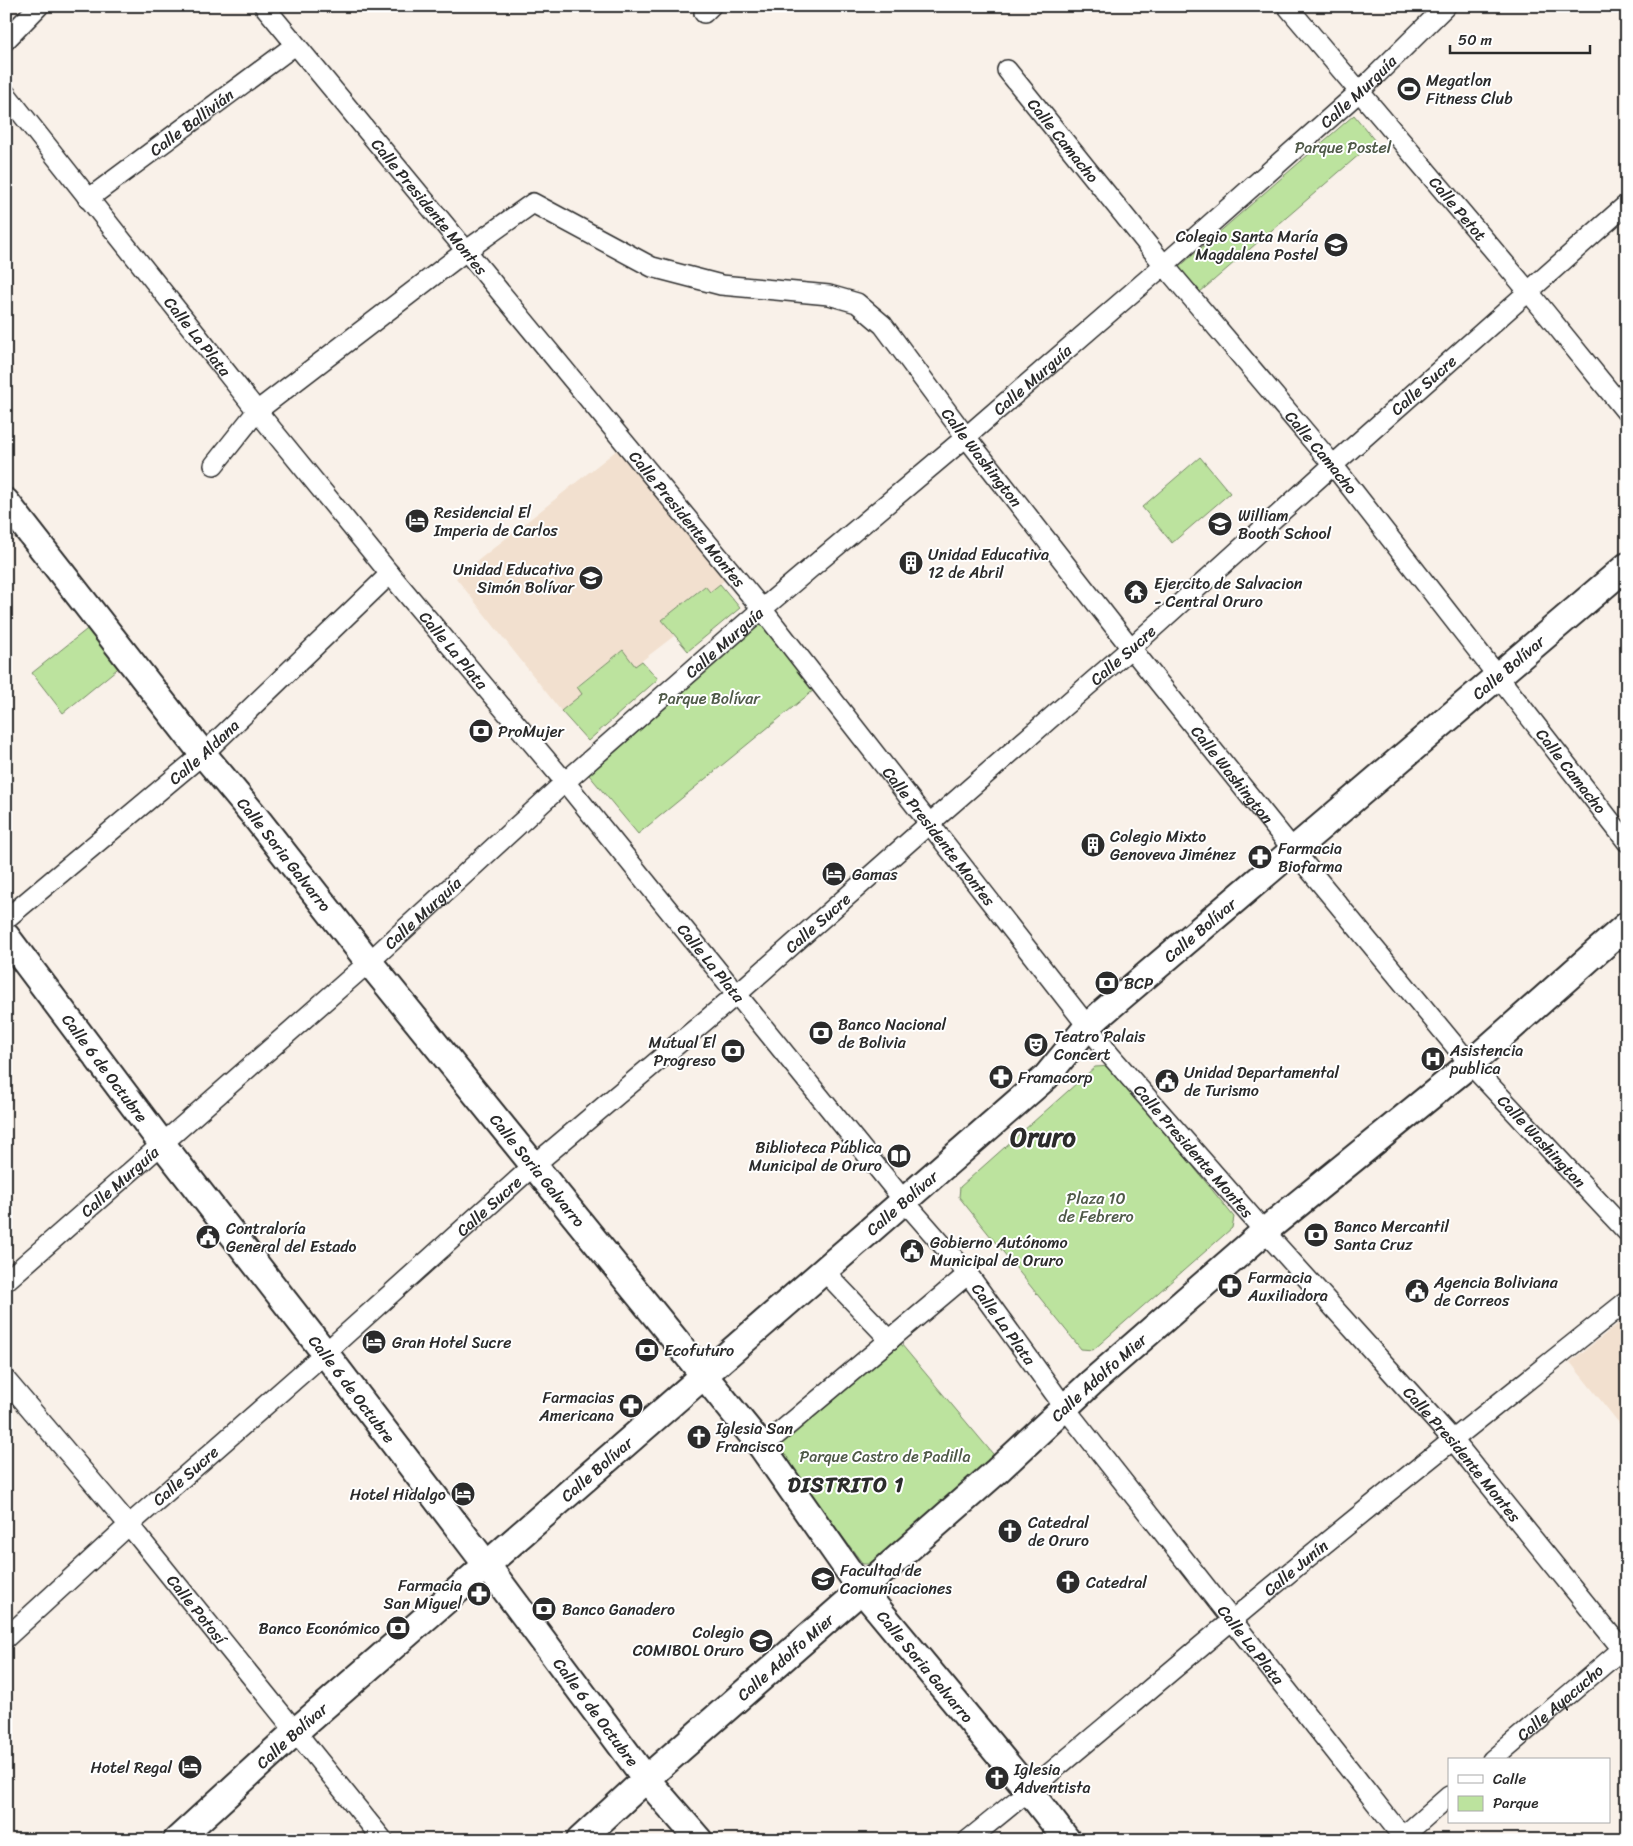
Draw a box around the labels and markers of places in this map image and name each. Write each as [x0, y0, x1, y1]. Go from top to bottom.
place label: Megatlon Fitness Club [1426, 66, 1513, 113]
sports icon: Megatlon Fitness Club [1396, 76, 1422, 102]
place label: Colegio Santa María Magdalena Postel [1176, 222, 1319, 269]
school or university icon: Colegio Santa María Magdalena Postel [1323, 232, 1349, 258]
place label: Residencial El Imperia de Carlos [433, 498, 558, 545]
place label: William Booth School [1238, 501, 1332, 548]
hotel icon: Residencial El Imperia de Carlos [404, 508, 430, 534]
school or university icon: William Booth School [1207, 511, 1233, 537]
place label: Unidad Educativa 12 de Abril [928, 540, 1049, 587]
building icon: Unidad Educativa 12 de Abril [898, 550, 924, 576]
place label: Unidad Educativa Simón Bolívar [453, 555, 575, 602]
school or university icon: Unidad Educativa Simón Bolívar [578, 565, 604, 591]
place label: Ejercito de Salvacion - Central Oruro [1154, 569, 1303, 616]
temple icon: Ejercito de Salvacion - Central Oruro [1123, 579, 1149, 605]
place label: ProMujer [498, 717, 566, 746]
bank icon: ProMujer [468, 718, 494, 744]
place label: Colegio Mixto Genoveva Jiménez [1110, 822, 1236, 869]
building icon: Colegio Mixto Genoveva Jiménez [1080, 832, 1106, 858]
place label: Farmacia Biofarma [1278, 834, 1343, 881]
pharmacy icon: Farmacia Biofarma [1247, 844, 1273, 870]
place label: Gamas [852, 860, 898, 889]
hotel icon: Gamas [821, 861, 847, 887]
place label: BCP [1124, 969, 1154, 998]
bank icon: BCP [1094, 970, 1120, 996]
place label: Banco Nacional de Bolivia [838, 1010, 946, 1057]
bank icon: Banco Nacional de Bolivia [808, 1020, 834, 1046]
place label: Teatro Palais Concert [1054, 1022, 1146, 1069]
place label: Mutual El Progreso [649, 1028, 716, 1075]
theatre icon: Teatro Palais Concert [1023, 1032, 1049, 1058]
place label: Asistencia publica [1449, 1036, 1523, 1083]
bank icon: Mutual El Progreso [720, 1038, 746, 1064]
hospital icon: Asistencia publica [1420, 1046, 1446, 1072]
place label: Unidad Departamental de Turismo [1184, 1058, 1340, 1105]
place label: Framacorp [1018, 1063, 1093, 1092]
pharmacy icon: Framacorp [988, 1064, 1014, 1090]
public building icon: Unidad Departamental de Turismo [1154, 1068, 1180, 1094]
place label: Biblioteca Pública Municipal de Oruro [749, 1133, 882, 1180]
library icon: Biblioteca Pública Municipal de Oruro [886, 1143, 912, 1169]
place label: Banco Mercantil Santa Cruz [1334, 1212, 1449, 1259]
place label: Contraloría General del Estado [226, 1214, 357, 1261]
bank icon: Banco Mercantil Santa Cruz [1303, 1222, 1329, 1248]
public building icon: Contraloría General del Estado [195, 1224, 221, 1250]
place label: Gobierno Autónomo Municipal de Oruro [930, 1228, 1068, 1275]
public building icon: Gobierno Autónomo Municipal de Oruro [899, 1238, 925, 1264]
place label: Farmacia Auxiliadora [1247, 1263, 1328, 1310]
place label: Agencia Boliviana de Correos [1433, 1268, 1559, 1315]
pharmacy icon: Farmacia Auxiliadora [1217, 1273, 1243, 1299]
public building icon: Agencia Boliviana de Correos [1404, 1278, 1430, 1304]
place label: Gran Hotel Sucre [392, 1328, 512, 1357]
hotel icon: Gran Hotel Sucre [361, 1329, 387, 1355]
place label: Ecofuturo [664, 1336, 734, 1365]
bank icon: Ecofuturo [634, 1337, 660, 1363]
place label: Farmacias Americana [538, 1383, 615, 1430]
pharmacy icon: Farmacias Americana [618, 1393, 644, 1419]
place label: Iglesia San Francisco [715, 1414, 793, 1461]
church icon: Iglesia San Francisco [686, 1424, 712, 1450]
place label: Hotel Hidalgo [350, 1480, 446, 1509]
hotel icon: Hotel Hidalgo [450, 1481, 476, 1507]
place label: Catedral de Oruro [1028, 1508, 1089, 1555]
church icon: Catedral de Oruro [997, 1518, 1023, 1544]
place label: Facultad de Comunicaciones [840, 1556, 952, 1603]
school or university icon: Facultad de Comunicaciones [810, 1566, 836, 1592]
place label: Catedral [1086, 1568, 1147, 1597]
church icon: Catedral [1055, 1569, 1081, 1595]
place label: Farmacia San Miguel [384, 1571, 462, 1618]
pharmacy icon: Farmacia San Miguel [466, 1581, 492, 1607]
place label: Banco Ganadero [562, 1595, 675, 1624]
bank icon: Banco Ganadero [531, 1596, 557, 1622]
place label: Banco Económico [259, 1614, 380, 1643]
bank icon: Banco Económico [385, 1615, 411, 1641]
place label: Colegio COMIBOL Oruro [633, 1618, 744, 1665]
school or university icon: Colegio COMIBOL Oruro [748, 1628, 774, 1654]
place label: Hotel Regal [91, 1753, 172, 1782]
hotel icon: Hotel Regal [177, 1754, 203, 1780]
place label: Iglesia Adventista [1013, 1755, 1091, 1802]
church icon: Iglesia Adventista [984, 1765, 1010, 1791]

